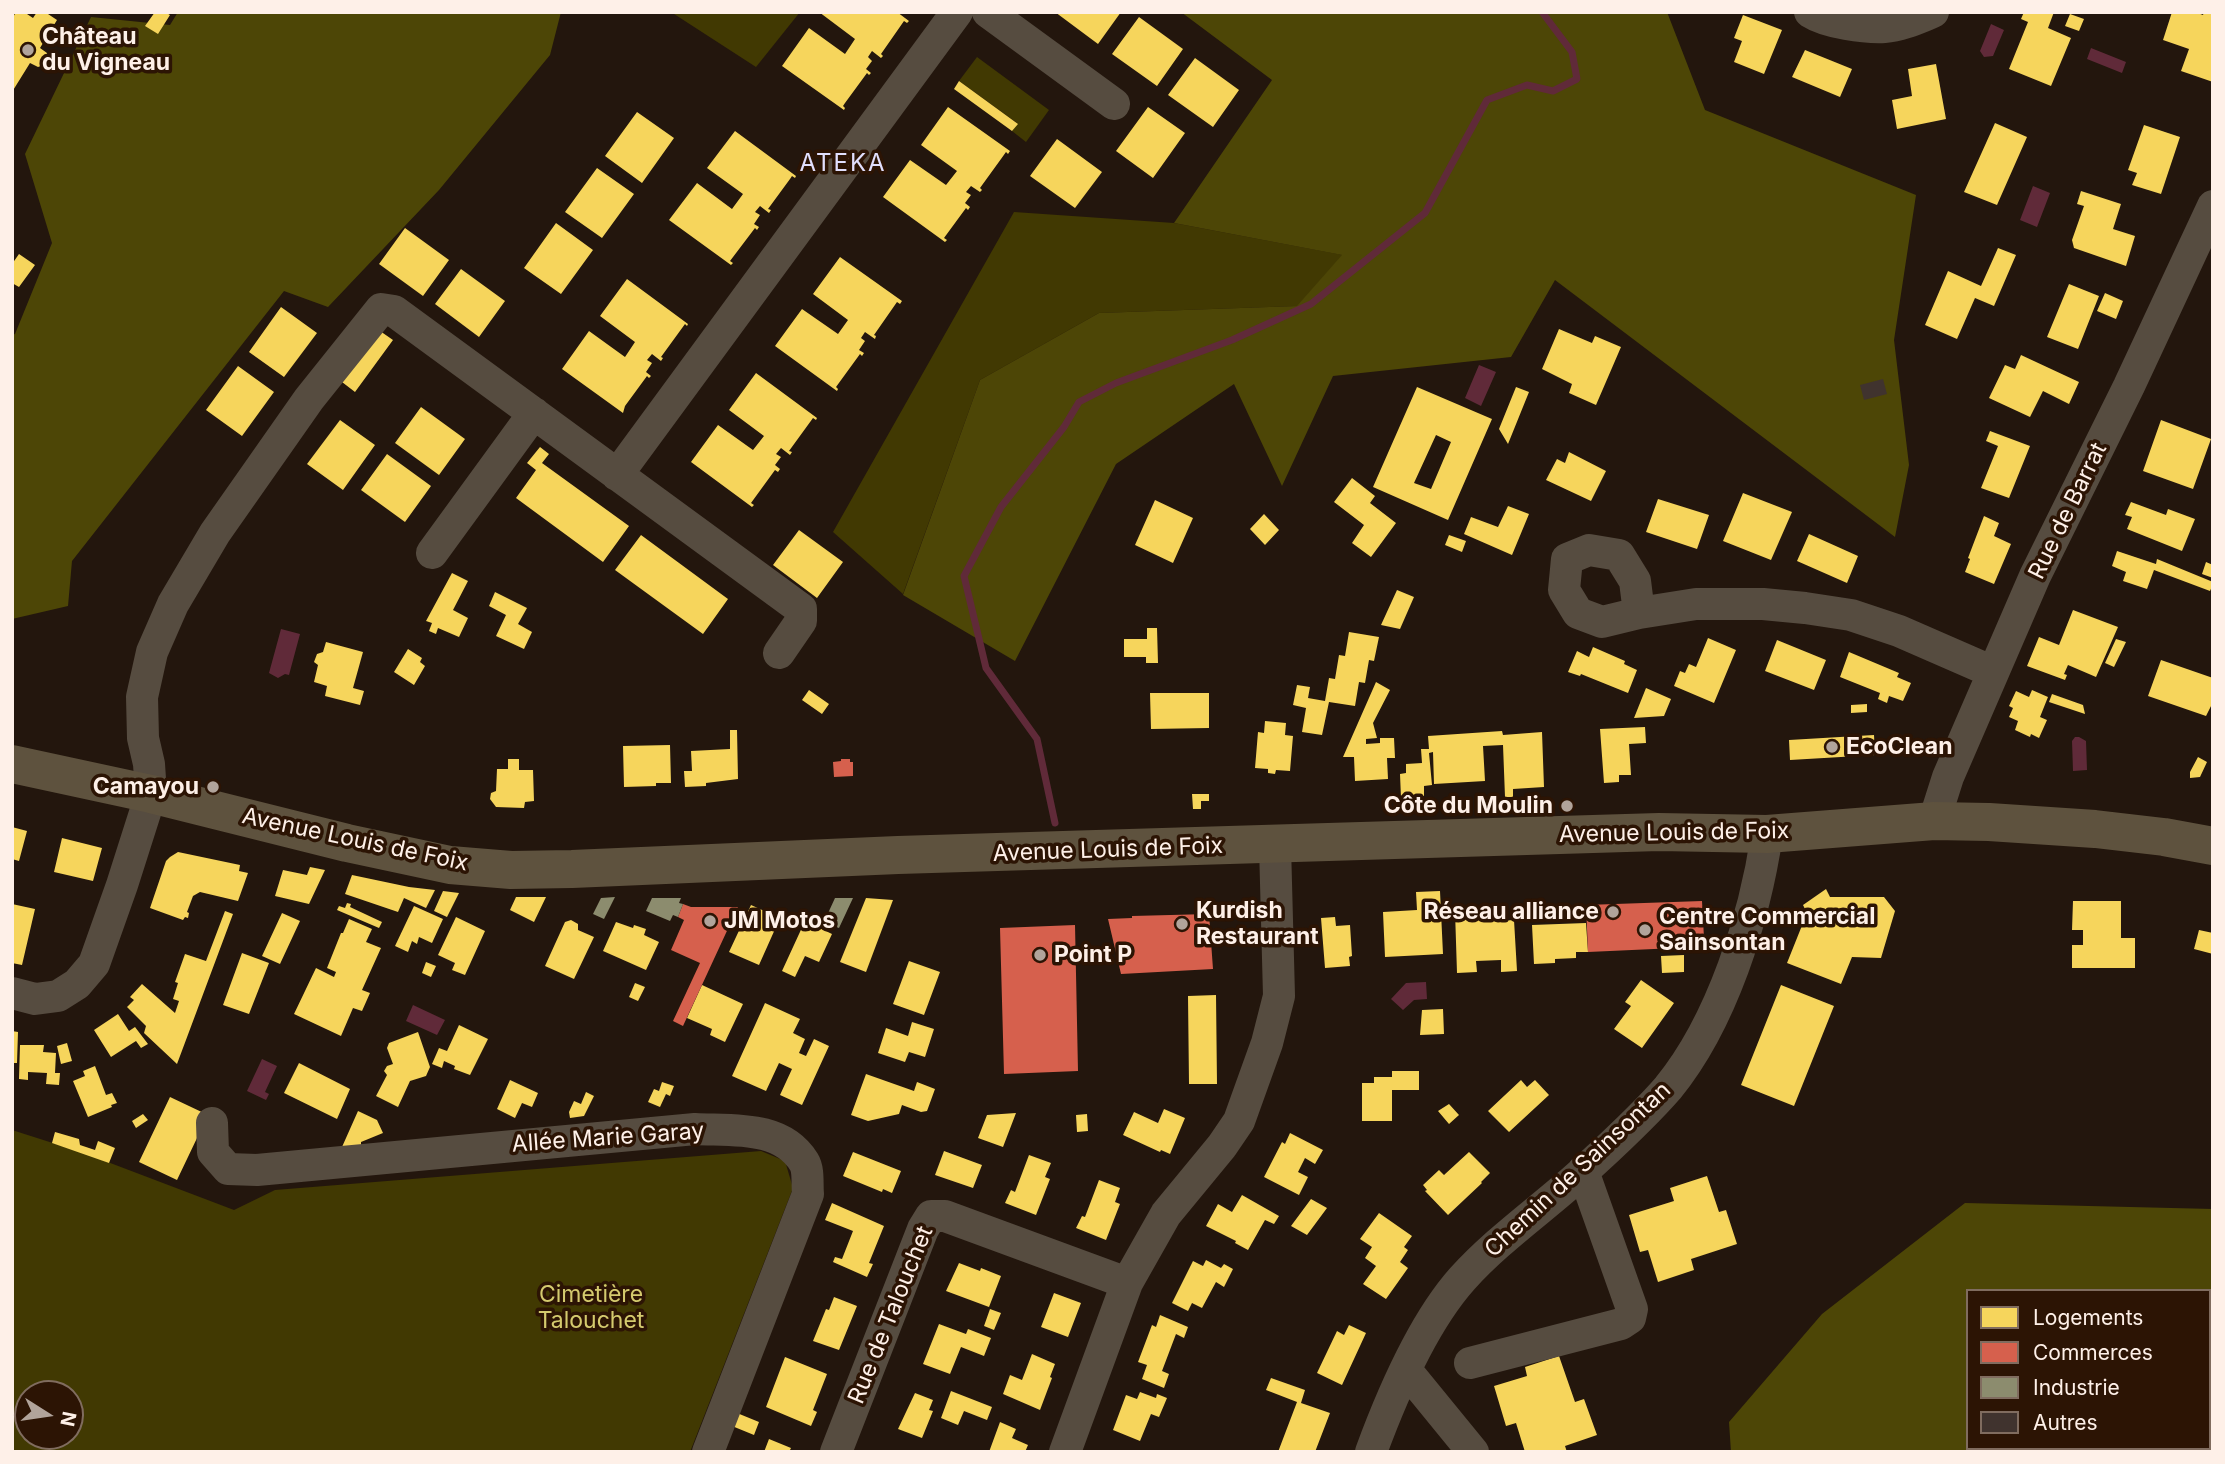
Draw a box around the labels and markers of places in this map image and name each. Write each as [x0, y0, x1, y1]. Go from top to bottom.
place label: Château du Vigneau [42, 23, 170, 77]
marker: Château du Vigneau [20, 42, 36, 58]
place label: EcoClean [1846, 733, 1952, 761]
marker: EcoClean [1824, 739, 1840, 755]
place label: Camayou [93, 773, 199, 801]
marker: Camayou [205, 779, 221, 795]
place label: Côte du Moulin [1384, 792, 1553, 820]
marker: Côte du Moulin [1559, 798, 1575, 814]
place label: Kurdish Restaurant [1196, 897, 1319, 951]
place label: Réseau alliance [1424, 898, 1599, 926]
place label: Centre Commercial Sainsontan [1659, 903, 1875, 957]
marker: Réseau alliance [1605, 904, 1621, 920]
place label: JM Motos [724, 907, 835, 935]
marker: JM Motos [702, 913, 718, 929]
marker: Kurdish Restaurant [1174, 916, 1190, 932]
marker: Centre Commercial Sainsontan [1637, 922, 1653, 938]
place label: Point P [1054, 941, 1132, 969]
marker: Point P [1032, 947, 1048, 963]

